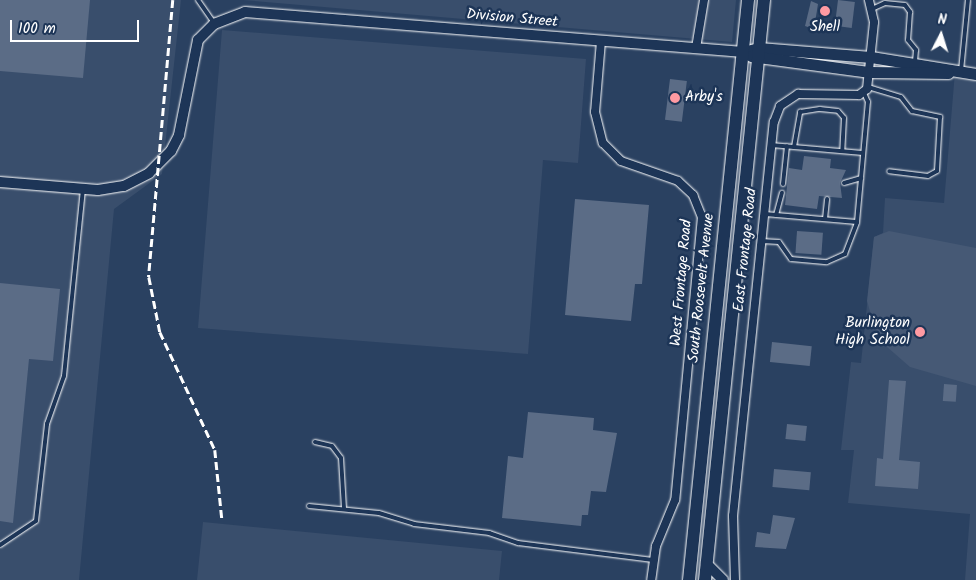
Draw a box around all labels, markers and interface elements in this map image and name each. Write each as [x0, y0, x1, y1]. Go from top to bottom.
marker: Shell [819, 5, 831, 17]
street label: Division Street [465, 6, 559, 32]
text: N [937, 9, 948, 31]
scale bar [12, 10, 141, 42]
north arrow [916, 10, 966, 60]
text: 100 m [18, 17, 56, 41]
place label: Shell [810, 19, 840, 37]
place label: Arby's [685, 89, 723, 107]
marker: Arby's [669, 92, 681, 104]
street label: East Frontage Road [731, 187, 761, 313]
street label: South Roosevelt Avenue [685, 212, 719, 364]
street label: West Frontage Road [667, 219, 697, 347]
place label: Burlington High School [835, 314, 910, 349]
marker: Burlington High School [914, 326, 926, 338]

